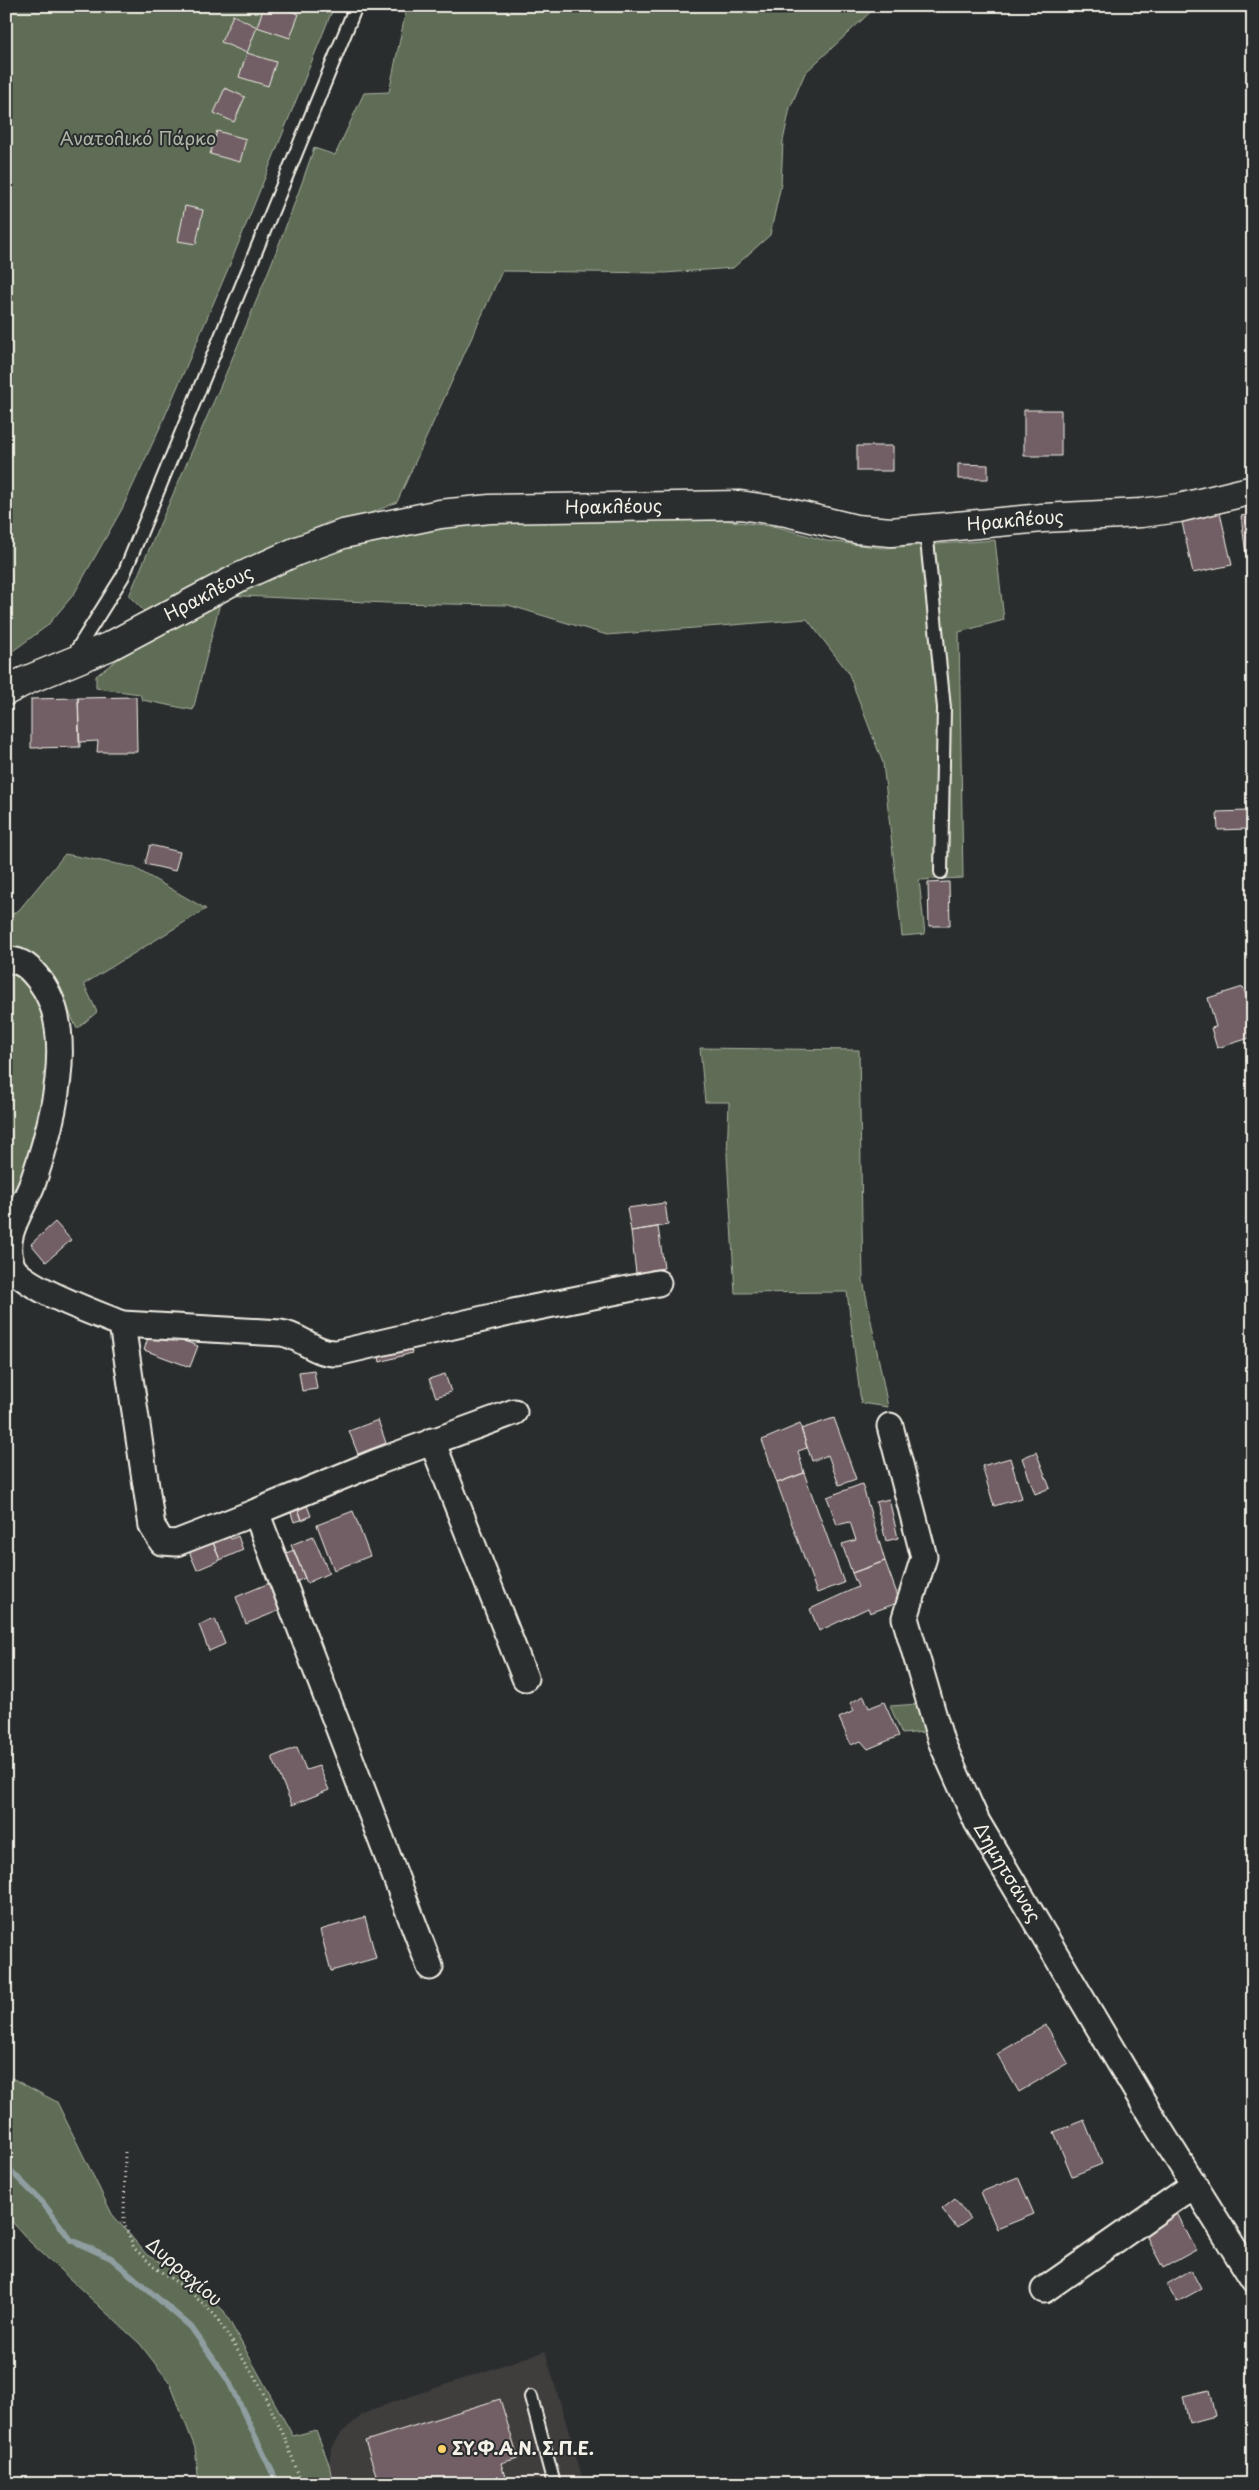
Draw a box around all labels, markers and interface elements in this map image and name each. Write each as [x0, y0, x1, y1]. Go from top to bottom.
park label: Ανατολικό Πάρκο [60, 124, 216, 151]
street label: Ηρακλέους [565, 491, 662, 520]
street label: Ηρακλέους [965, 502, 1064, 537]
street label: Ηρακλέους [159, 558, 257, 627]
street label: Δημητσάνας [968, 1817, 1049, 1927]
street label: Δυρραχίου [141, 2230, 229, 2312]
place label: ΣΥ.Φ.Α.Ν. Σ.Π.Ε. [452, 2434, 594, 2461]
marker: ΣΥ.Φ.Α.Ν. Σ.Π.Ε. [436, 2443, 448, 2455]

